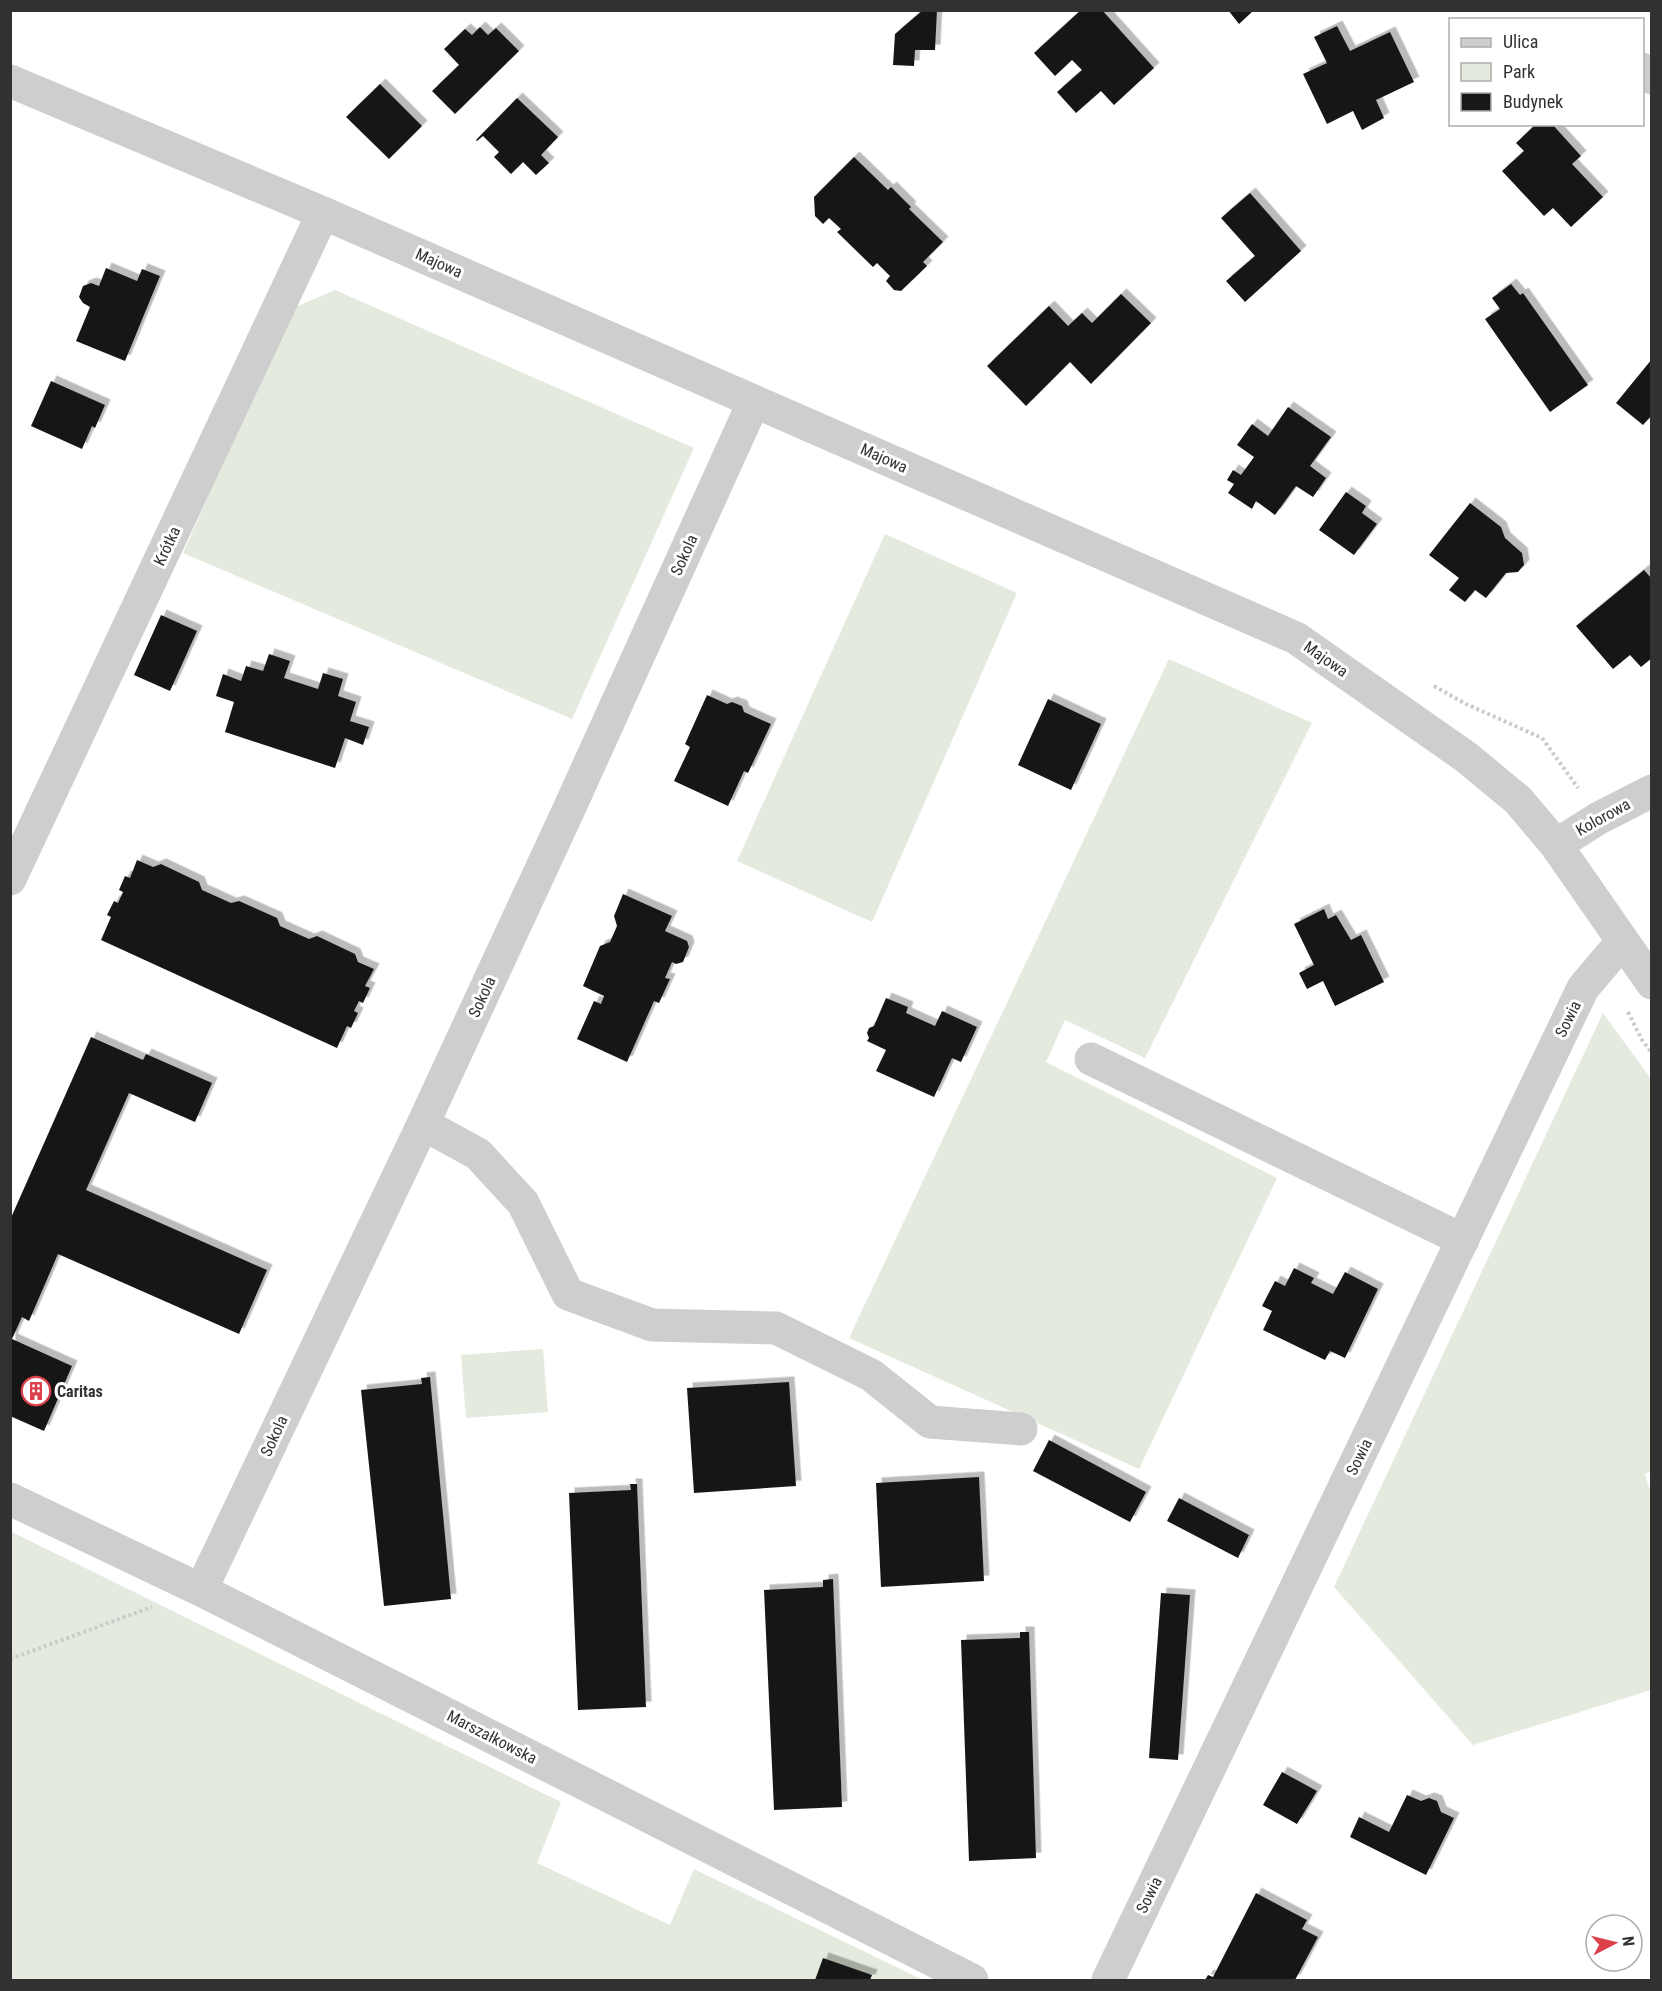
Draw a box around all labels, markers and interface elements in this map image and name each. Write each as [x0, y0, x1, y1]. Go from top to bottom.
legend [1449, 18, 1644, 126]
text: Ulica [1503, 31, 1538, 52]
text: Park [1503, 61, 1535, 82]
text: Budynek [1503, 91, 1563, 112]
street label: Majowa [413, 244, 465, 282]
street label: Majowa [858, 439, 910, 477]
street label: Krótka [150, 523, 184, 569]
street label: Sokola [667, 532, 701, 578]
street label: Majowa [1300, 637, 1352, 681]
street label: Kolorowa [1573, 794, 1633, 840]
street label: Sokola [464, 974, 500, 1020]
street label: Sowia [1551, 998, 1585, 1040]
building icon: Caritas [20, 1375, 52, 1407]
place label: Caritas [57, 1382, 103, 1401]
street label: Sokola [256, 1413, 292, 1459]
street label: Sowia [1342, 1436, 1376, 1478]
street label: Marszałkowska [444, 1706, 540, 1768]
street label: Sowia [1132, 1874, 1166, 1916]
north arrow [1584, 1913, 1644, 1973]
text: N [1618, 1935, 1638, 1947]

